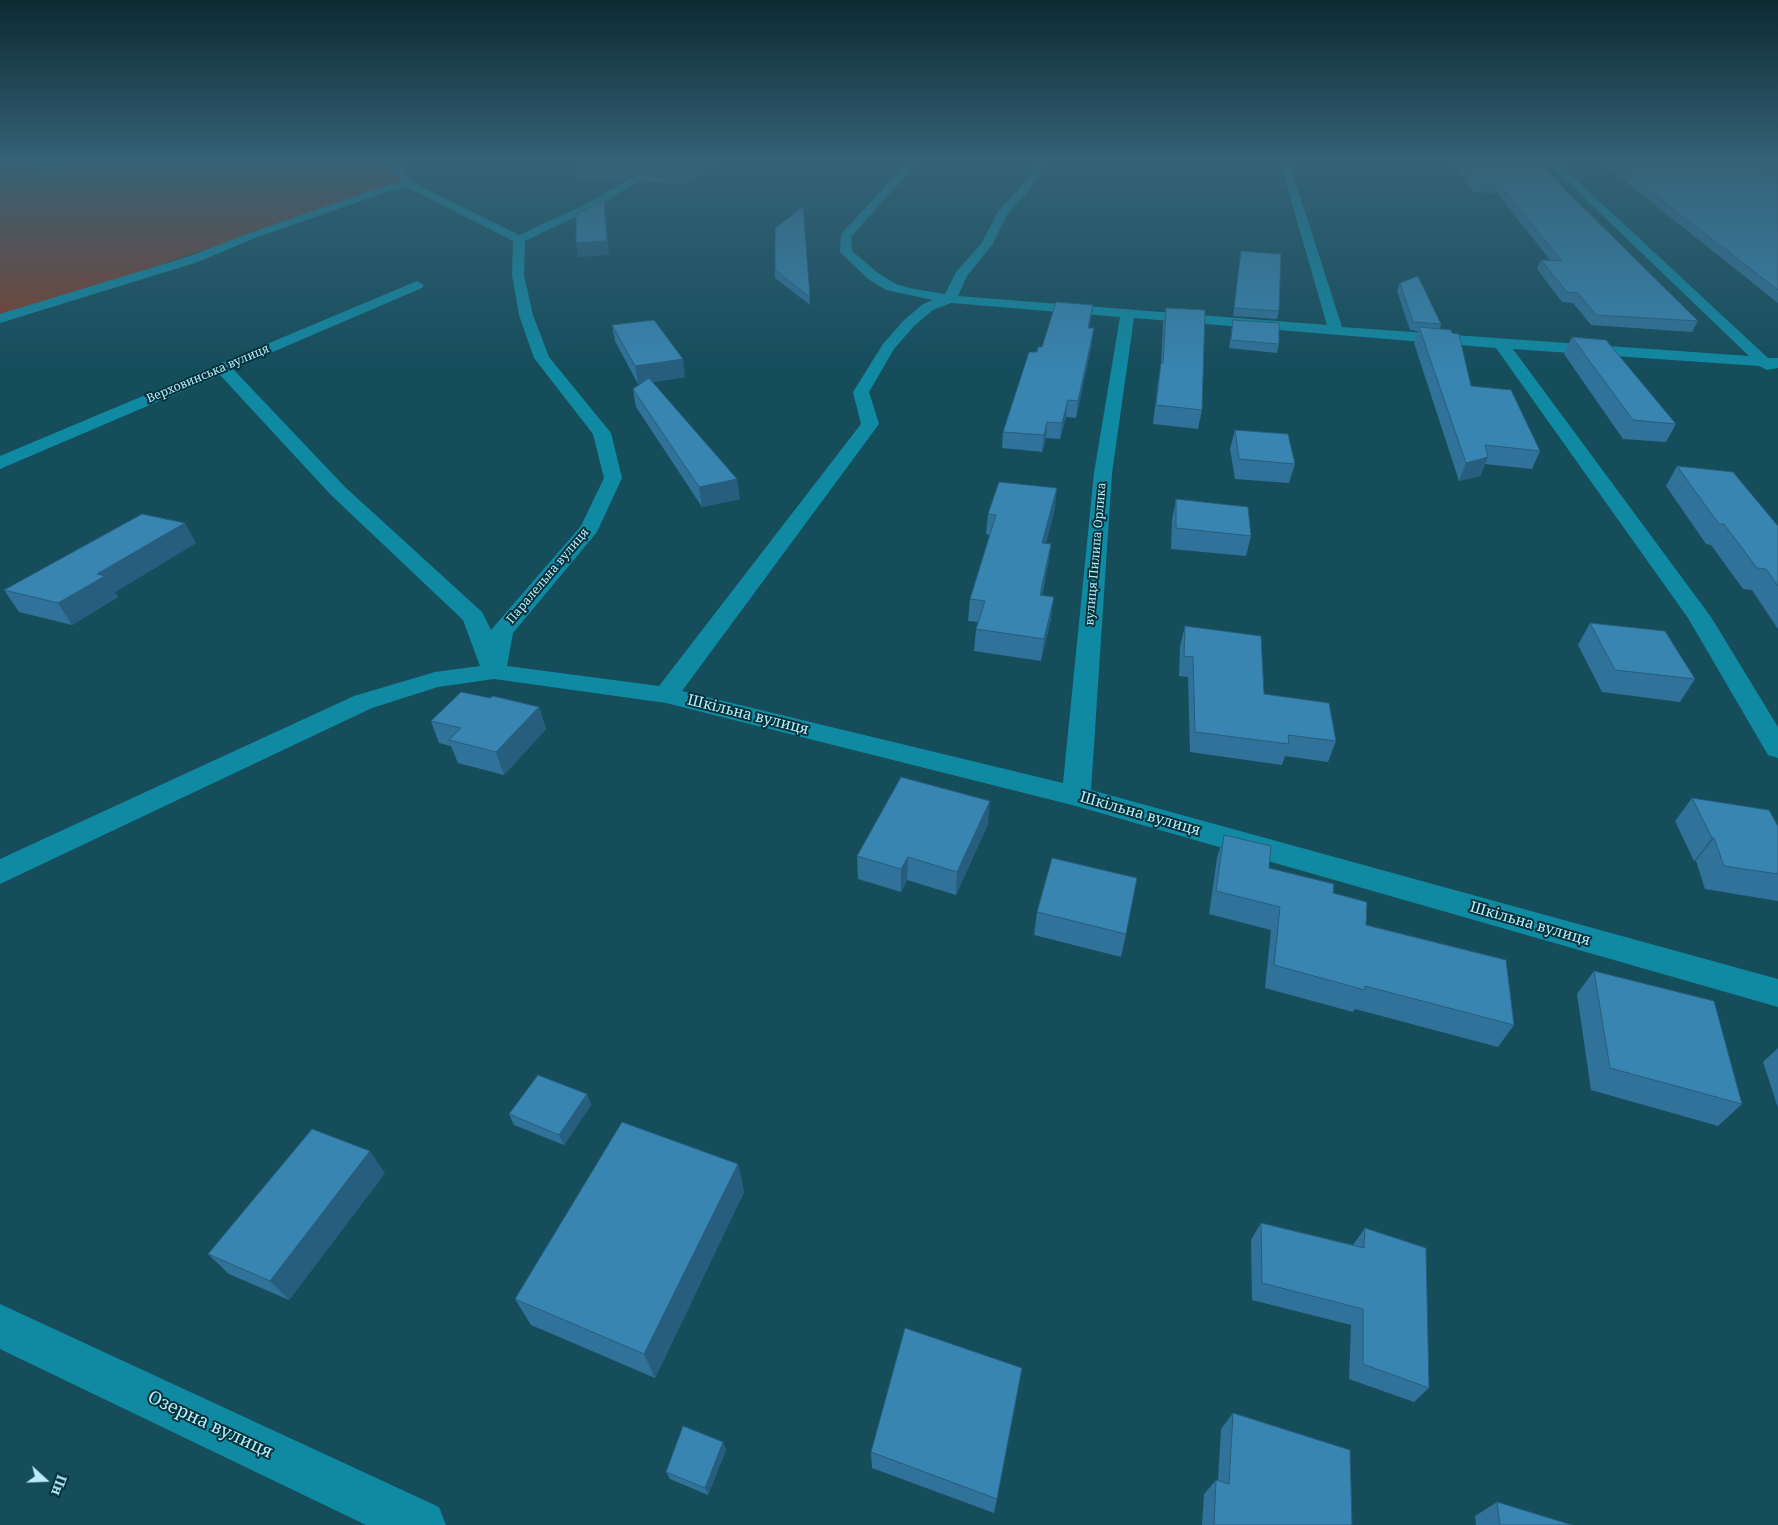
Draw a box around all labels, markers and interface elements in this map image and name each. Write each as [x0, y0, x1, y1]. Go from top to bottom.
street label: Верховинська вулиця [145, 342, 271, 406]
street label: вулиця Пилипа Орлика [1083, 482, 1109, 626]
street label: Паралельна вулиця [504, 525, 592, 627]
street label: Шкільна вулиця [685, 691, 811, 739]
street label: Шкільна вулиця [1078, 788, 1202, 840]
street label: Шкільна вулиця [1468, 898, 1592, 950]
street label: Озерна вулиця [144, 1387, 276, 1463]
north arrow [20, 1455, 70, 1505]
text: Пн [47, 1472, 72, 1498]

